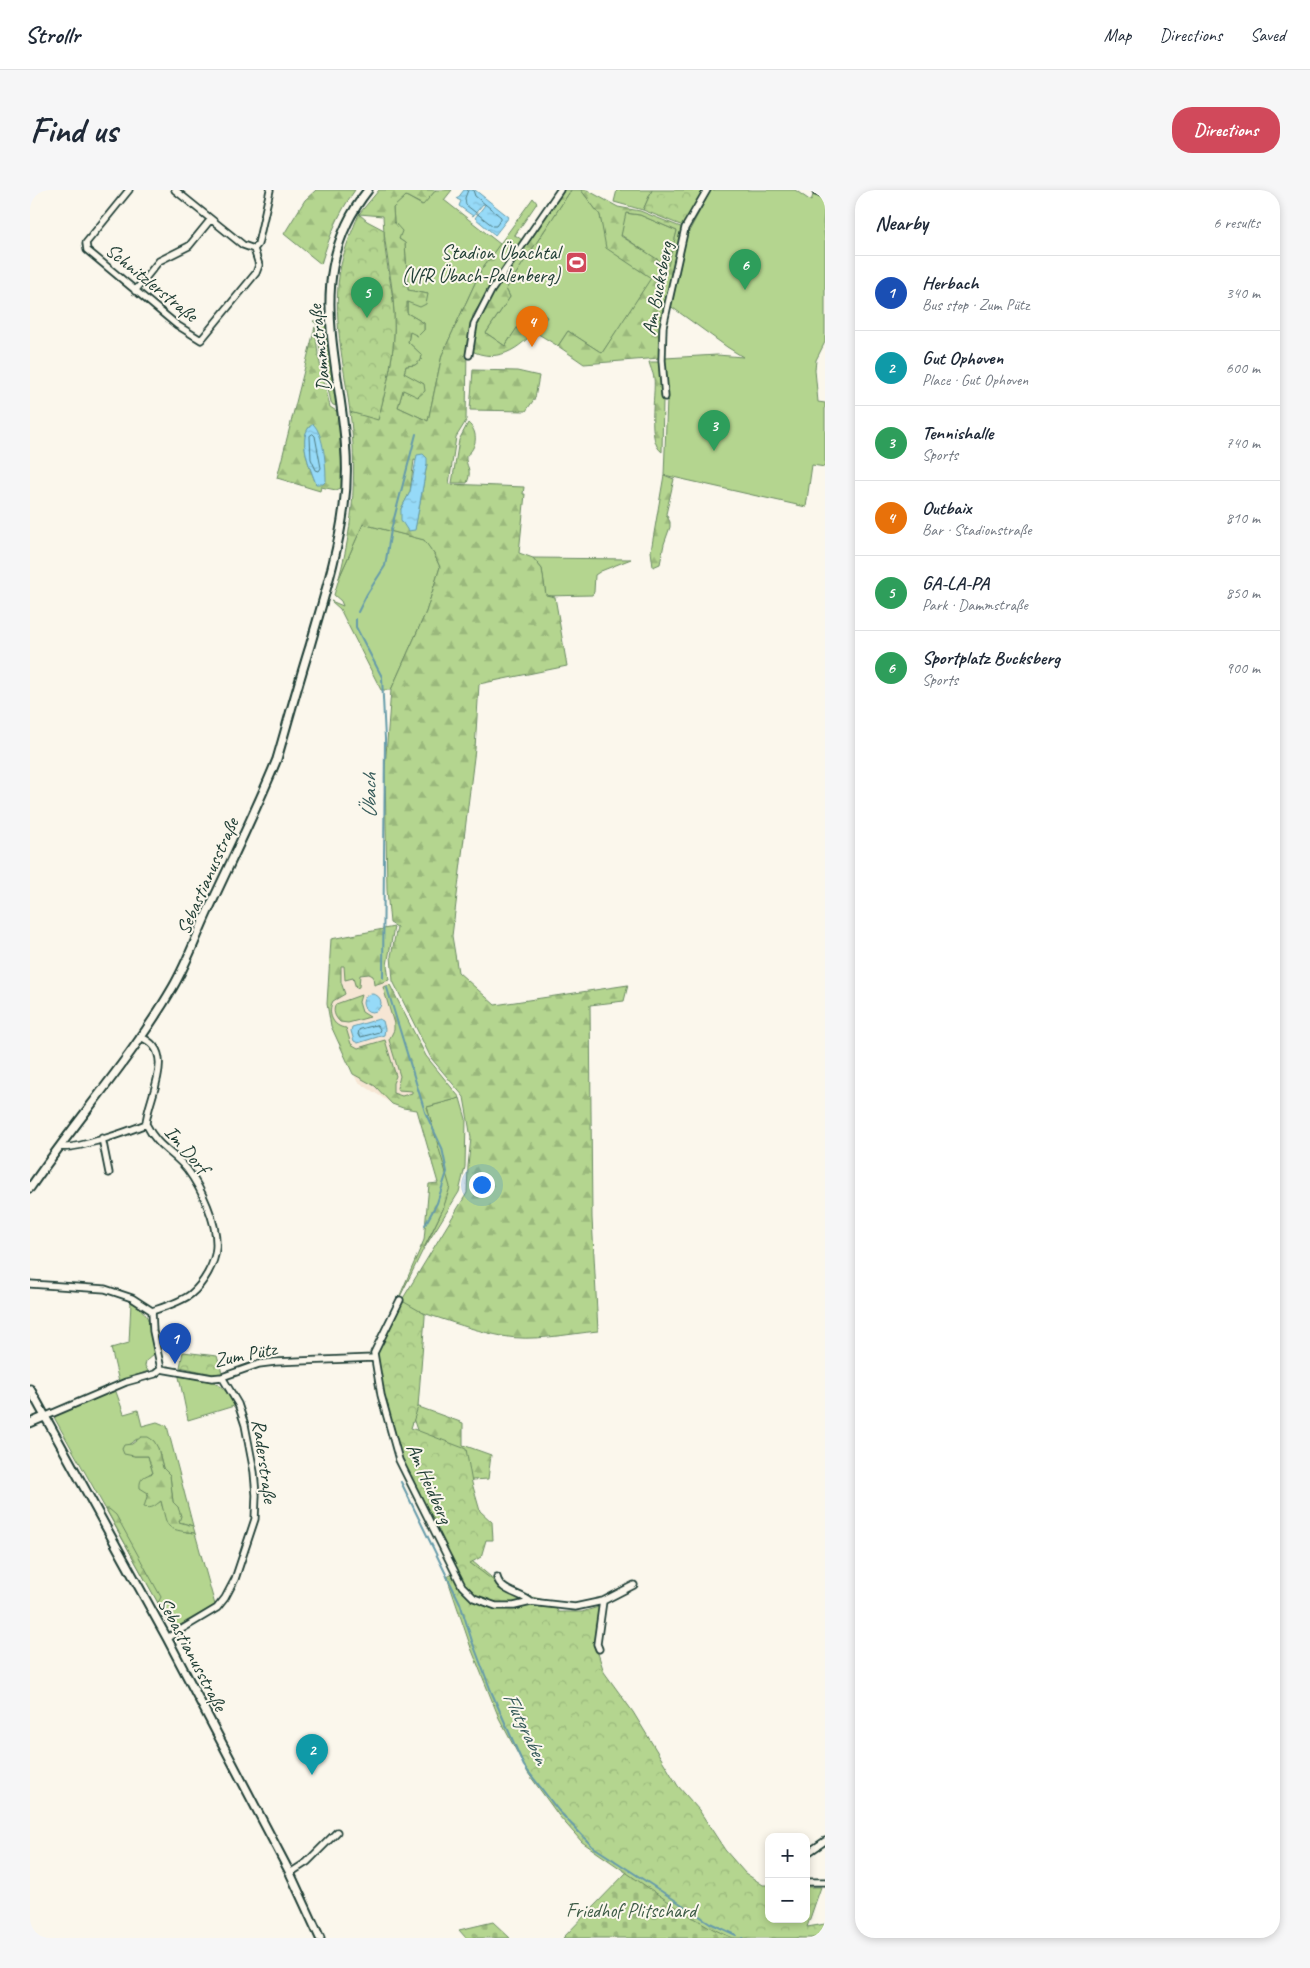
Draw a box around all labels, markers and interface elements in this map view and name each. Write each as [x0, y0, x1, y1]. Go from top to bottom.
text: Strollr [25, 20, 80, 50]
text: Map [1104, 24, 1131, 46]
text: Directions [1159, 24, 1222, 46]
text: Saved [1250, 24, 1285, 46]
button: Directions [1172, 107, 1280, 153]
text: Find us [30, 108, 117, 153]
text: Nearby [875, 210, 928, 236]
text: 6 results [1213, 213, 1260, 233]
street label: Schnitzlerstraße [100, 238, 204, 328]
street label: Am Bucksberg [636, 238, 679, 337]
place label: Stadion Übachtal (VfR Übach-Palenberg) [401, 240, 564, 288]
pin: 6 [729, 249, 761, 290]
sports icon: Stadion Übachtal (VfR Übach-Palenberg) [564, 251, 588, 275]
text: Herbach [922, 271, 979, 295]
pin: 5 [351, 277, 383, 318]
text: 1 [887, 283, 895, 303]
text: 340 m [1226, 283, 1260, 303]
text: Bus stop · Zum Pütz [922, 295, 1029, 315]
street label: Dammstraße [302, 302, 336, 392]
pin: 4 [516, 306, 548, 347]
text: Gut Ophoven [922, 346, 1003, 370]
text: 2 [887, 358, 895, 378]
text: 600 m [1226, 358, 1260, 378]
text: Place · Gut Ophoven [922, 370, 1028, 390]
pin: 3 [698, 410, 730, 451]
text: Tennishalle [922, 421, 993, 445]
text: 3 [887, 433, 895, 453]
text: 740 m [1226, 433, 1260, 453]
text: Sports [922, 445, 958, 465]
text: Outbaix [922, 496, 971, 520]
text: 4 [887, 508, 895, 528]
text: 810 m [1226, 508, 1260, 528]
text: Bar · Stadionstraße [922, 520, 1031, 540]
text: GA-LA-PA [922, 571, 989, 595]
text: 5 [888, 583, 894, 603]
text: 850 m [1226, 583, 1260, 603]
text: Park · Dammstraße [922, 595, 1028, 615]
text: Sportplatz Bucksberg [922, 646, 1060, 670]
text: 6 [887, 658, 895, 678]
text: 900 m [1226, 658, 1260, 678]
text: Sports [922, 670, 958, 690]
water label: Übach [356, 772, 382, 819]
street label: Sebastianusstraße [171, 813, 245, 938]
street label: Im Dorf [159, 1120, 218, 1183]
your location [469, 1172, 495, 1198]
pin: 1 [159, 1323, 191, 1364]
street label: Zum Pütz [212, 1336, 280, 1373]
street label: Raderstraße [246, 1418, 283, 1506]
street label: Am Heidberg [401, 1439, 459, 1529]
street label: Sebastianusstraße [152, 1593, 234, 1717]
water label: Flutgraben [497, 1688, 556, 1771]
pin: 2 [296, 1734, 328, 1775]
map controls [765, 1833, 810, 1923]
button: + [765, 1833, 810, 1878]
button: − [765, 1878, 810, 1923]
park label: Friedhof Plitschard [566, 1898, 699, 1923]

